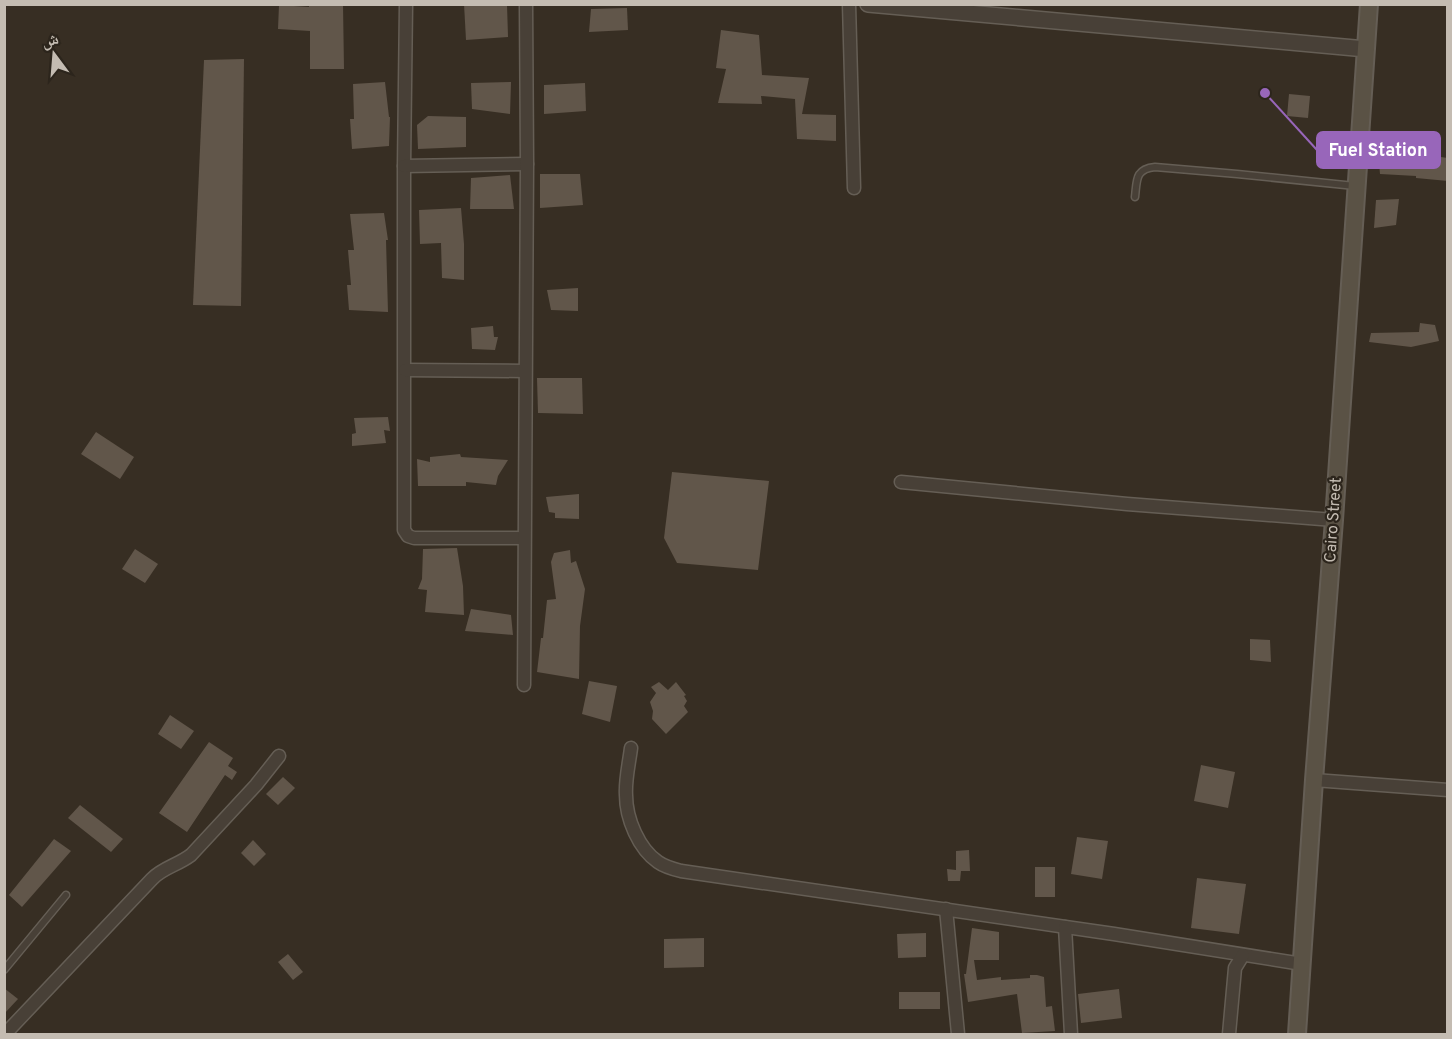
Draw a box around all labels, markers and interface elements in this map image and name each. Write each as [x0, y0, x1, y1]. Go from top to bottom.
north arrow [24, 24, 84, 84]
text: ش [39, 30, 61, 53]
callout: Fuel Station [1317, 132, 1440, 168]
text: Fuel Station [1328, 140, 1428, 163]
street label: Cairo Street [1321, 477, 1347, 563]

